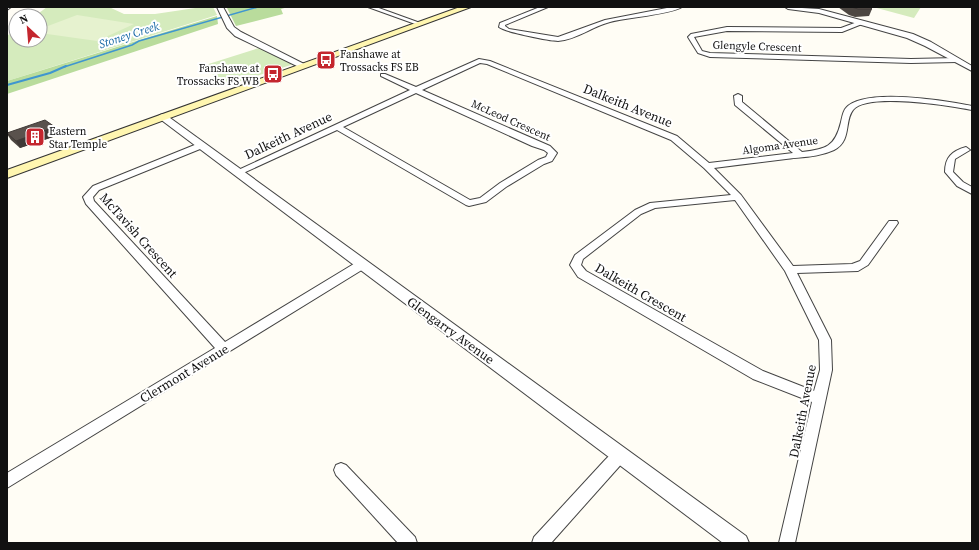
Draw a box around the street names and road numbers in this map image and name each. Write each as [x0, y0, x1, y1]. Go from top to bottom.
street label: Glengyle Crescent [712, 37, 802, 56]
street label: Dalkeith Avenue [581, 80, 675, 131]
street label: McLeod Crescent [469, 96, 553, 145]
street label: Dalkeith Avenue [242, 108, 335, 163]
street label: Algoma Avenue [741, 133, 819, 158]
street label: McTavish Crescent [96, 189, 182, 282]
street label: Dalkeith Crescent [592, 259, 690, 326]
street label: Glengarry Avenue [404, 293, 498, 368]
street label: Clermont Avenue [137, 340, 232, 407]
street label: Dalkeith Avenue [785, 363, 820, 459]

